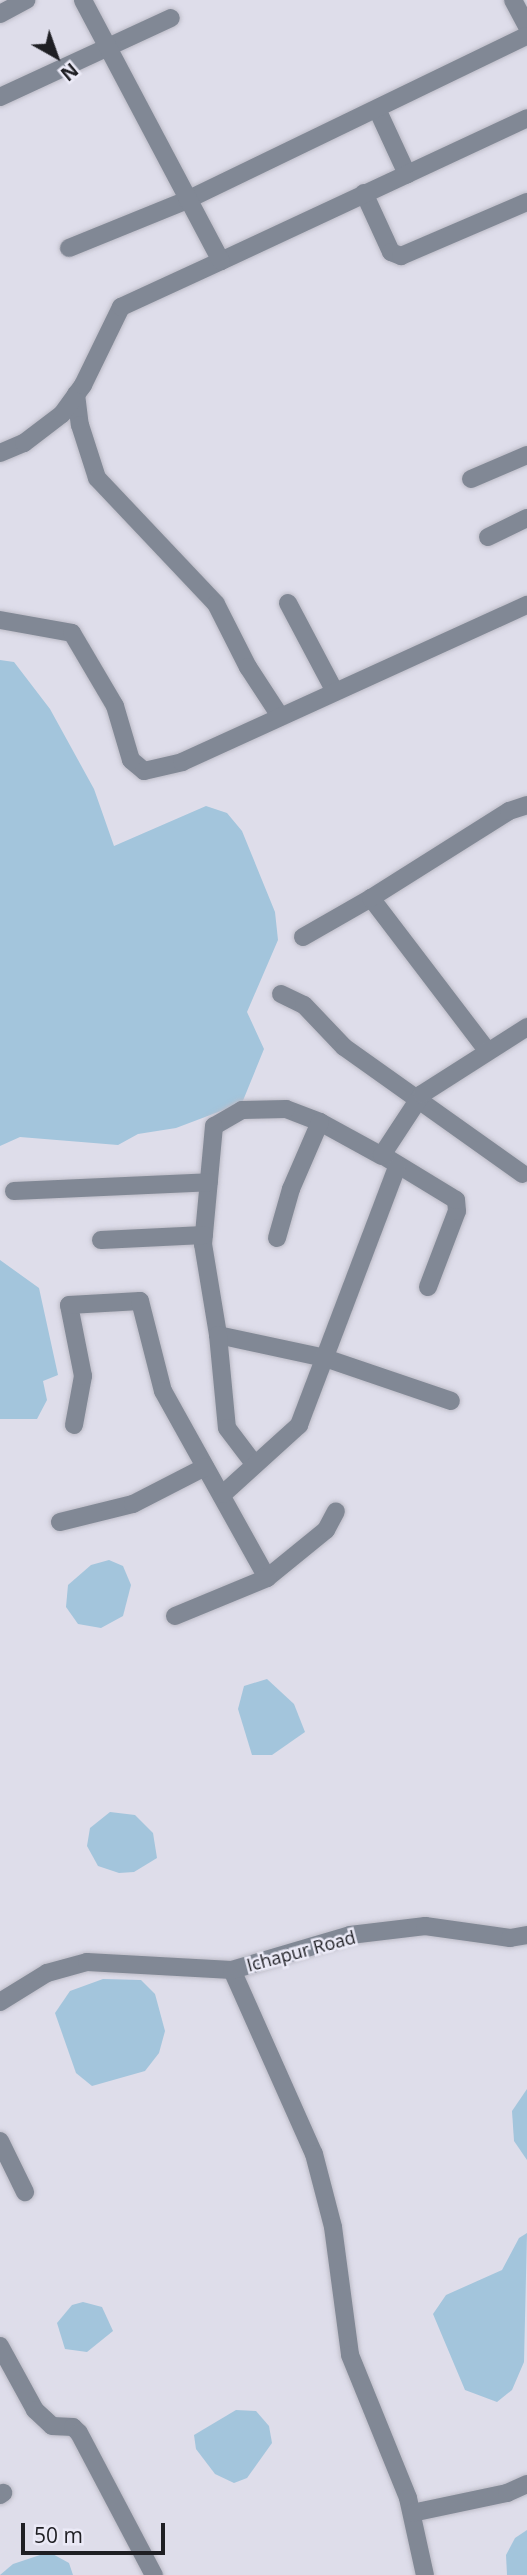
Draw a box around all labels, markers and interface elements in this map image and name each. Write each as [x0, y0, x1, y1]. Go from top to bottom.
north arrow [21, 21, 91, 91]
text: N [55, 57, 84, 87]
street label: Ichapur Road [244, 1926, 358, 1976]
scale bar [24, 2508, 168, 2552]
text: 50 m [34, 2521, 83, 2549]

